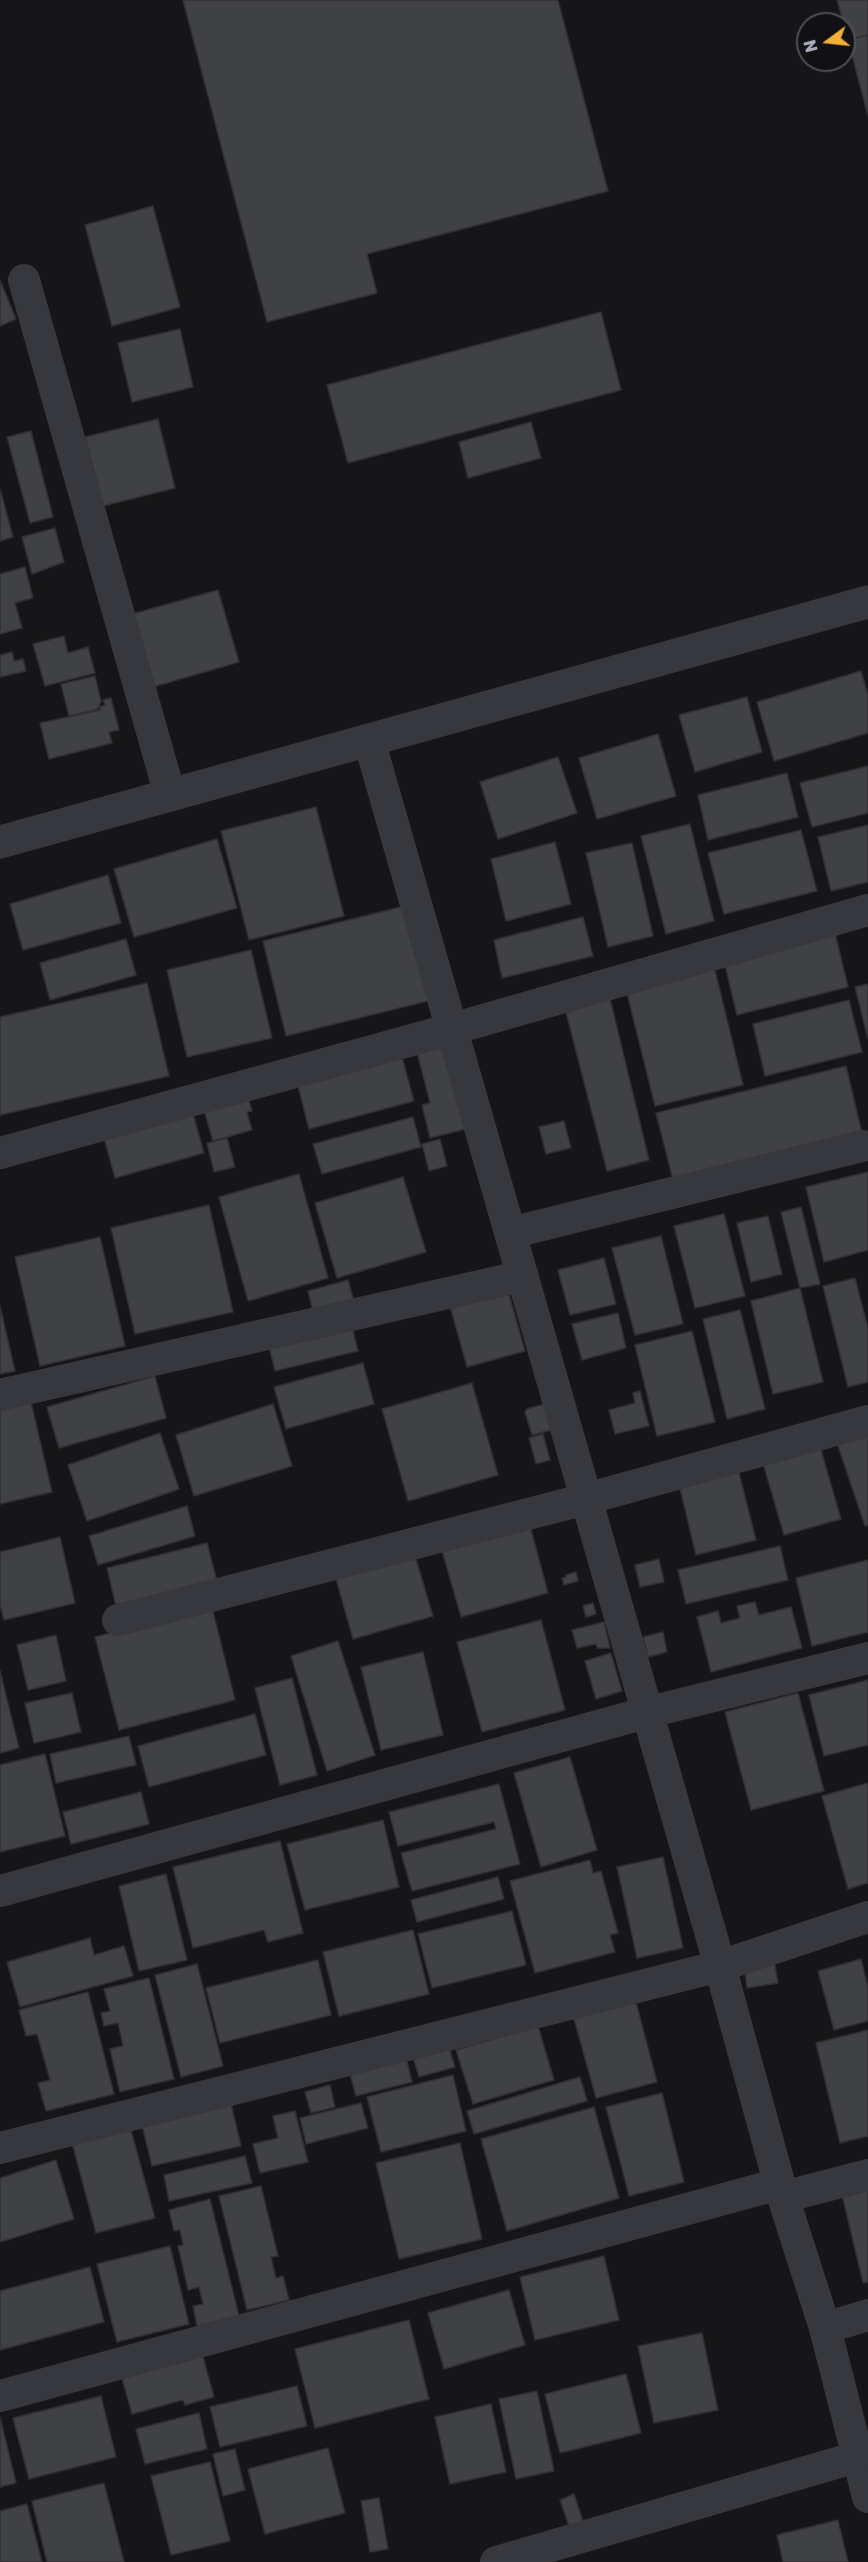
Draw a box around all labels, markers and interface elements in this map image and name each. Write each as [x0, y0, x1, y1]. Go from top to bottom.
north arrow [796, 12, 856, 72]
text: N [799, 38, 822, 55]

